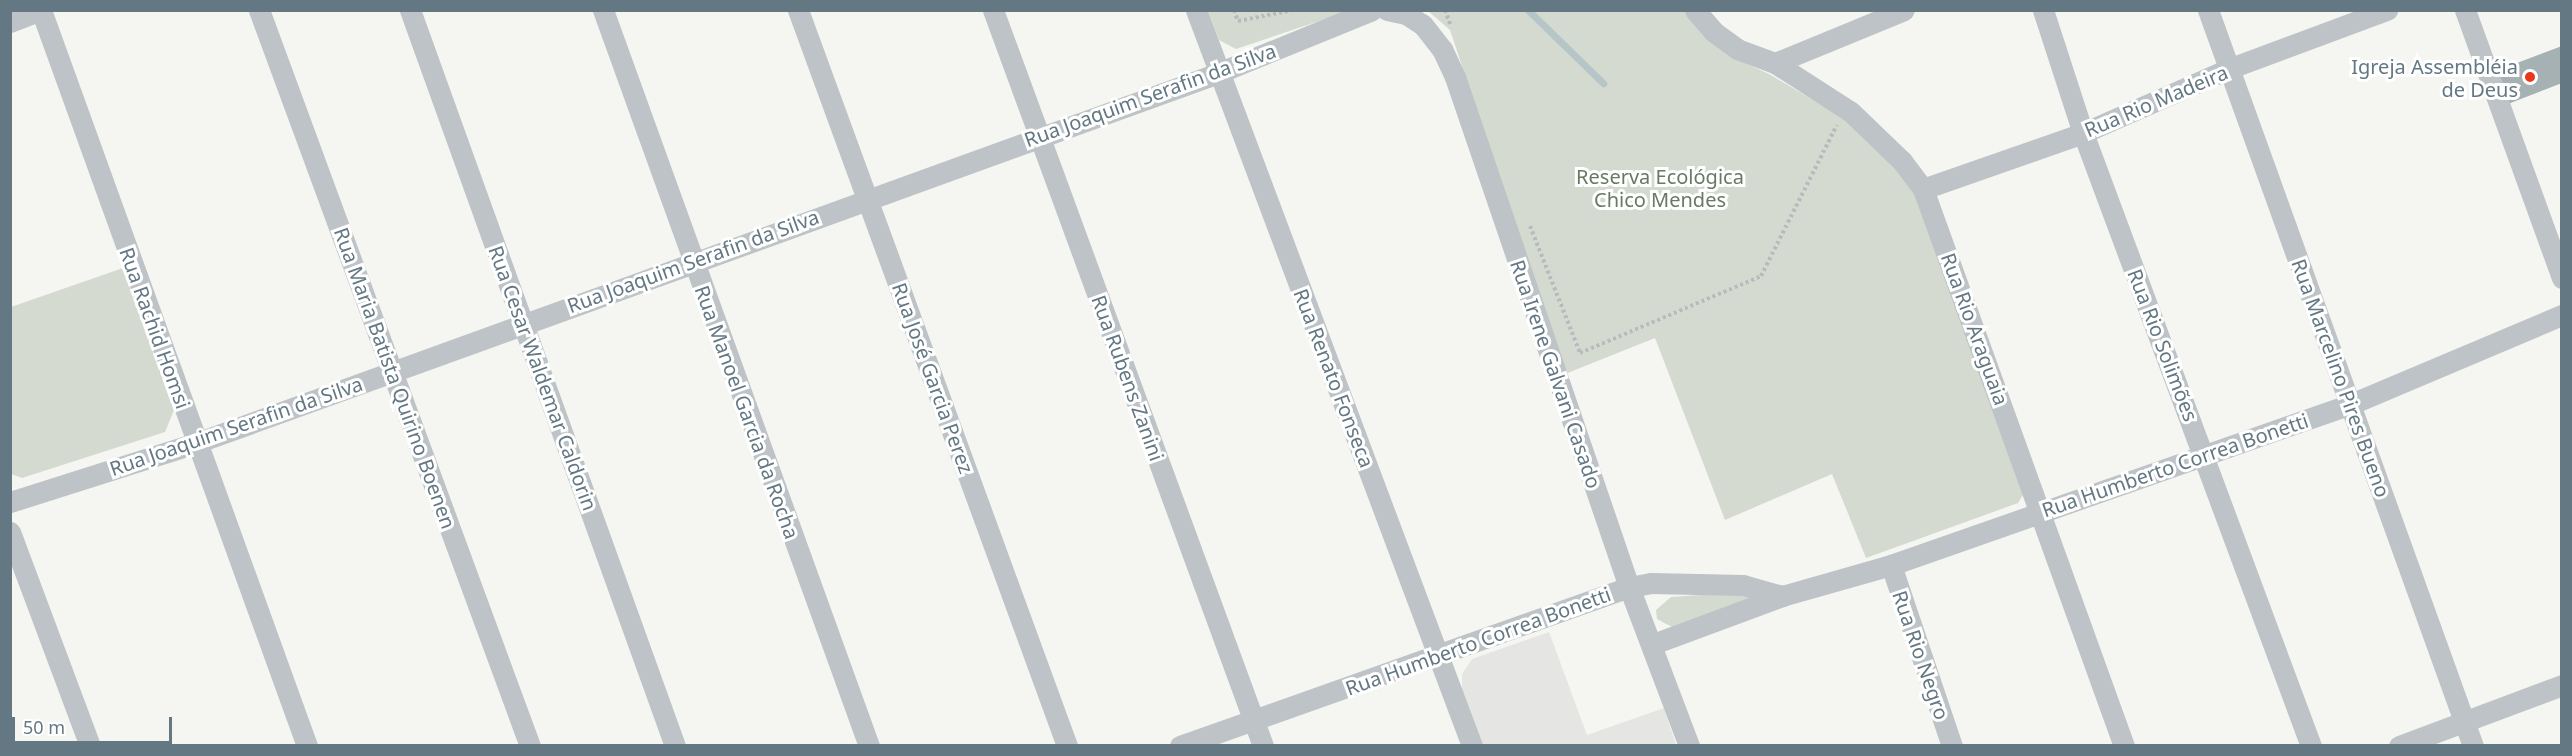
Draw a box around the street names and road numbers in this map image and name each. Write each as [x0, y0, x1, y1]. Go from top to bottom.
street label: Rua Joaquim Serafin da Silva [1021, 38, 1279, 152]
street label: Rua Rio Madeira [2081, 60, 2231, 142]
street label: Rua Joaquim Serafin da Silva [564, 204, 822, 318]
street label: Rua Maria Batista Quirino Boenen [329, 224, 461, 532]
street label: Rua Cesar Waldemar Caldorin [484, 242, 602, 514]
street label: Rua Rachid Homsi [115, 244, 195, 412]
street label: Rua Rio Araguaia [1936, 250, 2014, 408]
street label: Rua Marcelino Pires Bueno [2287, 256, 2395, 500]
street label: Rua Irene Galvani Casado [1506, 257, 1606, 491]
street label: Rua Rio Solimões [2123, 265, 2203, 425]
street label: Rua José Garcia Perez [887, 279, 979, 477]
street label: Rua Manoel Garcia da Rocha [690, 282, 804, 542]
street label: Rua Renato Fonseca [1289, 285, 1379, 471]
street label: Rua Rubens Zanini [1087, 292, 1169, 464]
street label: Rua Joaquim Serafin da Silva [106, 371, 366, 481]
street label: Rua Humberto Correa Bonetti [2039, 408, 2311, 522]
street label: Rua Humberto Correa Bonetti [1342, 582, 1614, 700]
street label: Rua Rio Negro [1888, 587, 1954, 723]

